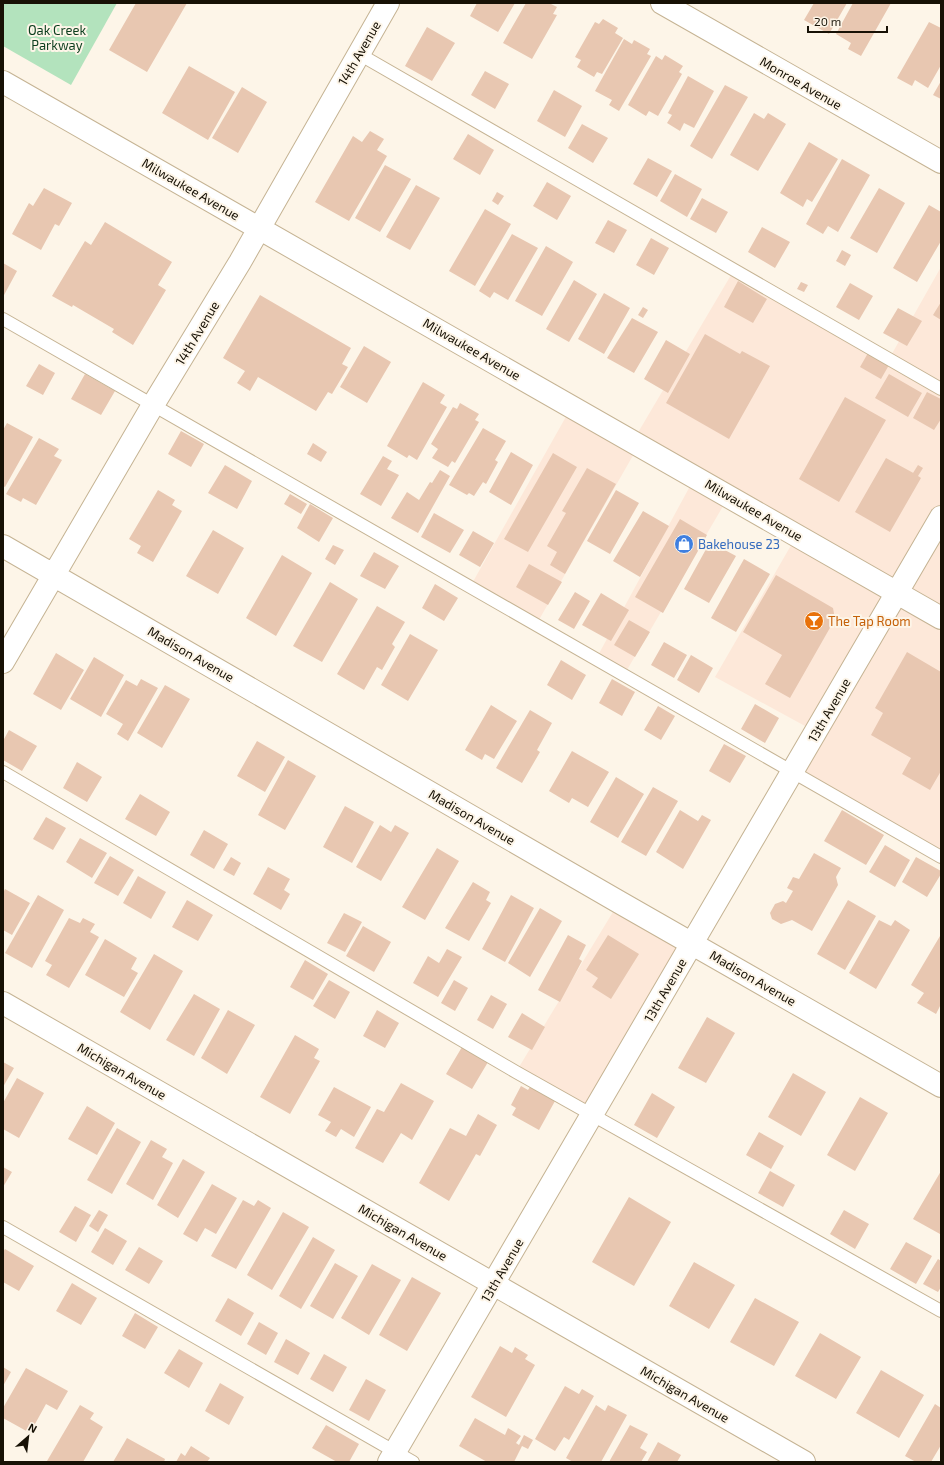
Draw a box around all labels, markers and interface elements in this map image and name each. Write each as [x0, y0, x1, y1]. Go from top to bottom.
scale bar [808, 8, 887, 34]
text: 20 m [814, 14, 841, 28]
street label: 14th Avenue [334, 18, 384, 88]
park label: Oak Creek Parkway [28, 22, 86, 53]
street label: Monroe Avenue [757, 53, 845, 113]
street label: Milwaukee Avenue [139, 155, 243, 223]
street label: 14th Avenue [172, 298, 222, 368]
street label: Milwaukee Avenue [420, 315, 524, 383]
street label: Milwaukee Avenue [702, 476, 806, 544]
shop icon: Bakehouse 23 [673, 533, 695, 555]
place label: Bakehouse 23 [698, 536, 780, 552]
bar icon: The Tap Room [803, 610, 825, 632]
place label: The Tap Room [828, 613, 911, 629]
street label: Madison Avenue [145, 623, 237, 685]
street label: 13th Avenue [804, 675, 854, 745]
street label: Madison Avenue [426, 786, 518, 848]
street label: Madison Avenue [707, 947, 799, 1009]
street label: 13th Avenue [640, 955, 690, 1025]
street label: Michigan Avenue [75, 1039, 169, 1103]
street label: Michigan Avenue [356, 1200, 450, 1264]
street label: 13th Avenue [477, 1235, 527, 1305]
street label: Michigan Avenue [638, 1362, 732, 1426]
north arrow [8, 1417, 48, 1457]
text: N [26, 1420, 40, 1435]

